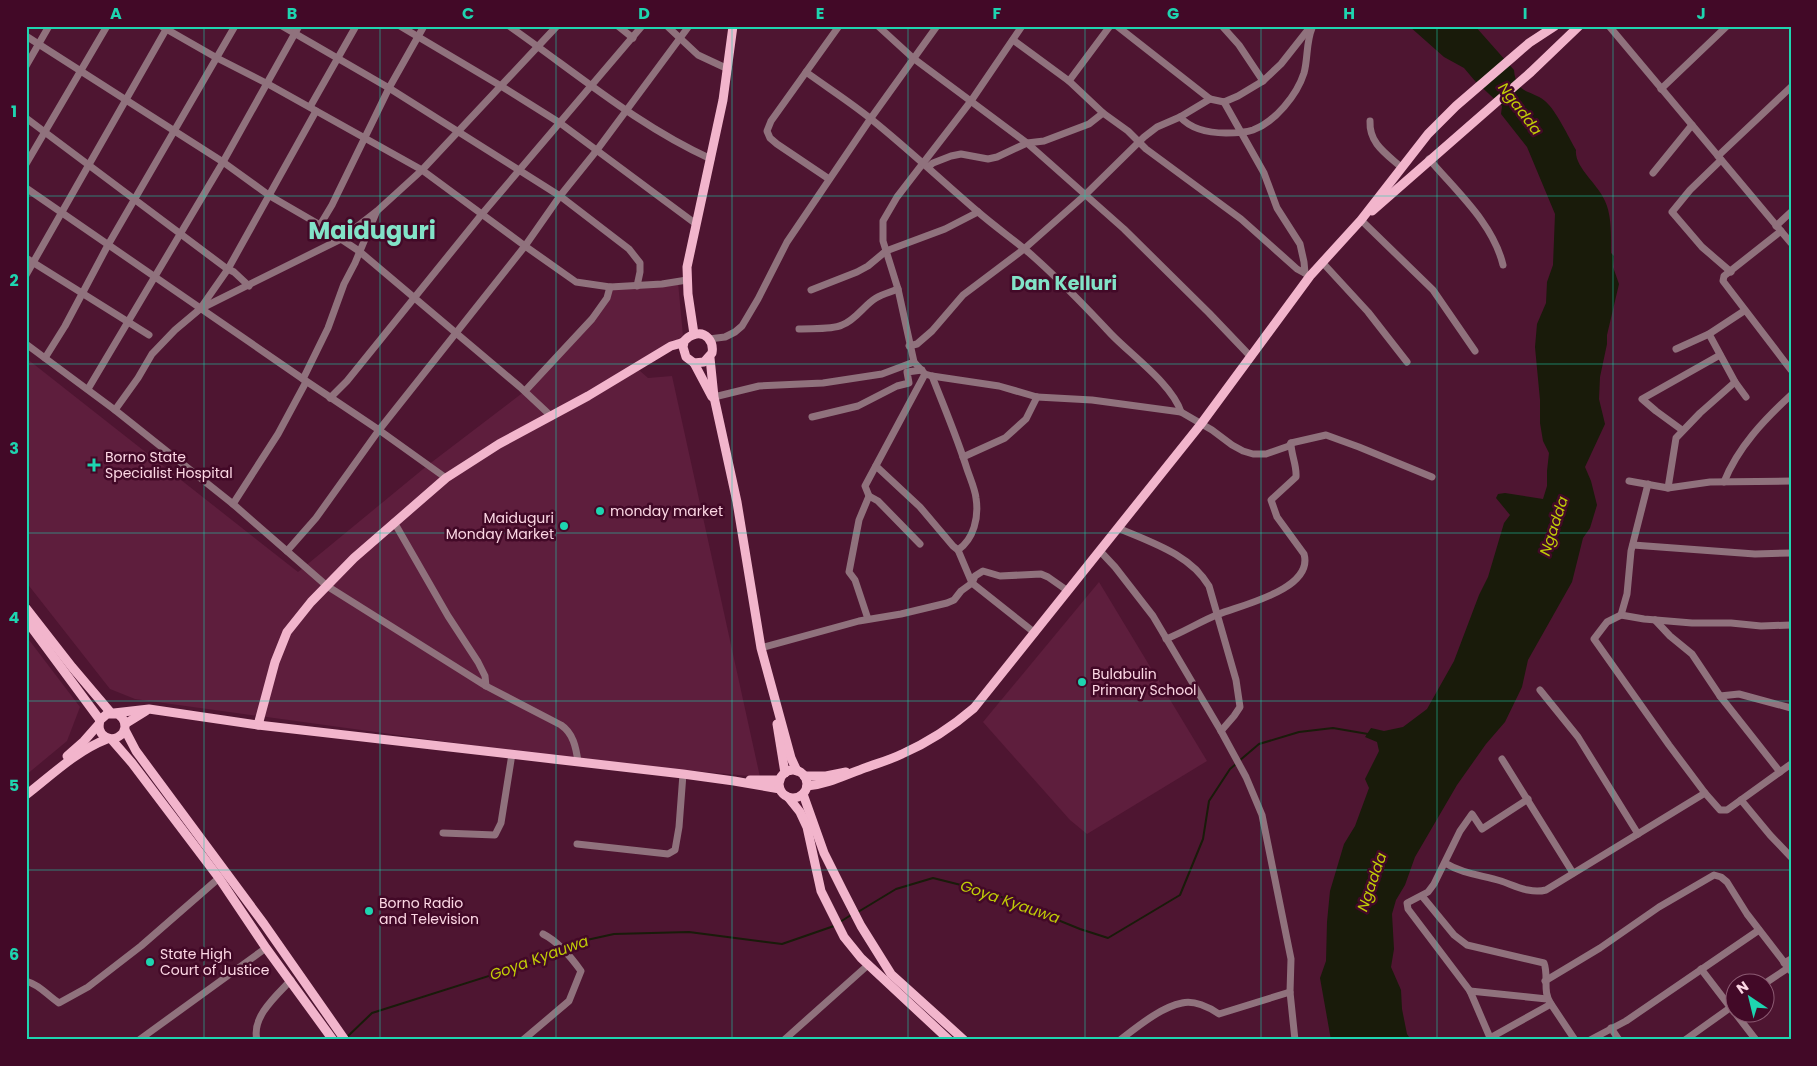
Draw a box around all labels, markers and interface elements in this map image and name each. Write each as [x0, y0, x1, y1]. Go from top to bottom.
text: A [110, 2, 122, 25]
text: B [287, 2, 297, 25]
text: C [462, 2, 474, 25]
text: D [638, 2, 650, 25]
text: E [816, 2, 824, 25]
text: F [993, 2, 1002, 25]
text: G [1167, 2, 1179, 25]
text: H [1343, 2, 1355, 25]
text: I [1523, 2, 1527, 25]
text: J [1696, 2, 1706, 25]
water label: Ngadda [1494, 78, 1547, 139]
text: 1 [11, 100, 17, 123]
district label: Maiduguri [308, 214, 436, 247]
text: 2 [9, 269, 19, 292]
district label: Dan Kelluri [1011, 270, 1117, 297]
text: 3 [9, 437, 19, 460]
place label: Borno State Specialist Hospital [105, 447, 233, 483]
marker: Borno State Specialist Hospital [87, 458, 101, 472]
water label: Ngadda [1534, 493, 1573, 558]
place label: monday market [610, 501, 723, 521]
marker: monday market [594, 505, 606, 517]
place label: Maiduguri Monday Market [446, 508, 554, 544]
marker: Maiduguri Monday Market [558, 520, 570, 532]
text: 4 [9, 606, 20, 629]
place label: Bulabulin Primary School [1092, 664, 1197, 700]
marker: Bulabulin Primary School [1076, 676, 1088, 688]
text: 5 [9, 774, 19, 797]
water label: Ngadda [1352, 849, 1391, 914]
water label: Goya Kyauwa [958, 875, 1063, 928]
place label: Borno Radio and Television [379, 893, 479, 929]
marker: Borno Radio and Television [363, 905, 375, 917]
water label: Goya Kyauwa [486, 930, 591, 985]
text: 6 [9, 943, 19, 966]
place label: State High Court of Justice [160, 944, 270, 980]
marker: State High Court of Justice [144, 956, 156, 968]
north arrow [1724, 974, 1774, 1024]
text: N [1732, 976, 1753, 999]

